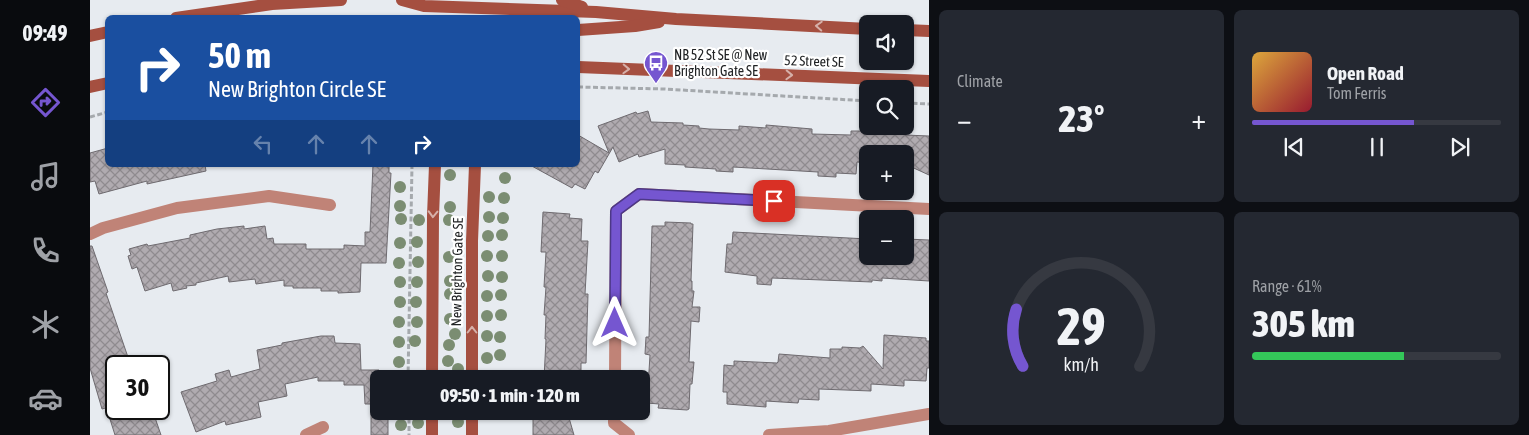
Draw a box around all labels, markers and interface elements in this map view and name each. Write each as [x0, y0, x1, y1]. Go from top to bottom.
map controls [859, 15, 914, 265]
button: sound [859, 15, 914, 70]
text: 09:49 [22, 20, 68, 46]
one-way arrow [815, 21, 823, 32]
icon: right [125, 35, 190, 100]
text: 50 m [208, 35, 271, 75]
place label: NB 52 St SE @ New Brighton Gate SE [674, 47, 768, 79]
bus stop icon: NB 52 St SE @ New Brighton Gate SE [643, 50, 669, 84]
street label: 52 Street SE [784, 52, 844, 70]
text: Open Road [1327, 62, 1404, 84]
one-way arrow [622, 64, 630, 74]
one-way arrow [785, 70, 793, 81]
text: Climate [957, 72, 1003, 90]
text: New Brighton Circle SE [208, 76, 386, 102]
button: search [859, 80, 914, 135]
text: Tom Ferris [1327, 84, 1386, 102]
icon: directions [28, 85, 63, 120]
text: 23° [1058, 97, 1105, 140]
text: − [957, 103, 972, 135]
text: + [1191, 103, 1206, 135]
icon: left [249, 130, 277, 158]
icon: ahead [302, 130, 330, 158]
icon: ahead [355, 130, 383, 158]
icon: right [408, 130, 436, 158]
icon: previous [1280, 133, 1308, 161]
icon: pause [1363, 133, 1391, 161]
icon: next [1446, 133, 1474, 161]
button: + [859, 145, 914, 200]
icon: music [28, 159, 63, 194]
pin [753, 180, 795, 222]
icon: arrive [760, 187, 788, 215]
one-way arrow [428, 210, 438, 218]
button: − [859, 210, 914, 265]
street label: New Brighton Gate SE [448, 218, 466, 326]
icon: phone [28, 233, 63, 268]
text: Range · 61% [1252, 277, 1322, 295]
position arrow [588, 296, 640, 348]
text: 29 [1057, 296, 1106, 356]
text: 305 km [1252, 302, 1355, 345]
icon: climate [28, 307, 63, 342]
one-way arrow [467, 326, 477, 334]
text: km/h [1064, 354, 1099, 375]
speed limit sign: 30 [105, 355, 170, 420]
icon: car [28, 381, 63, 416]
text: 09:50 · 1 min · 120 m [440, 384, 580, 406]

